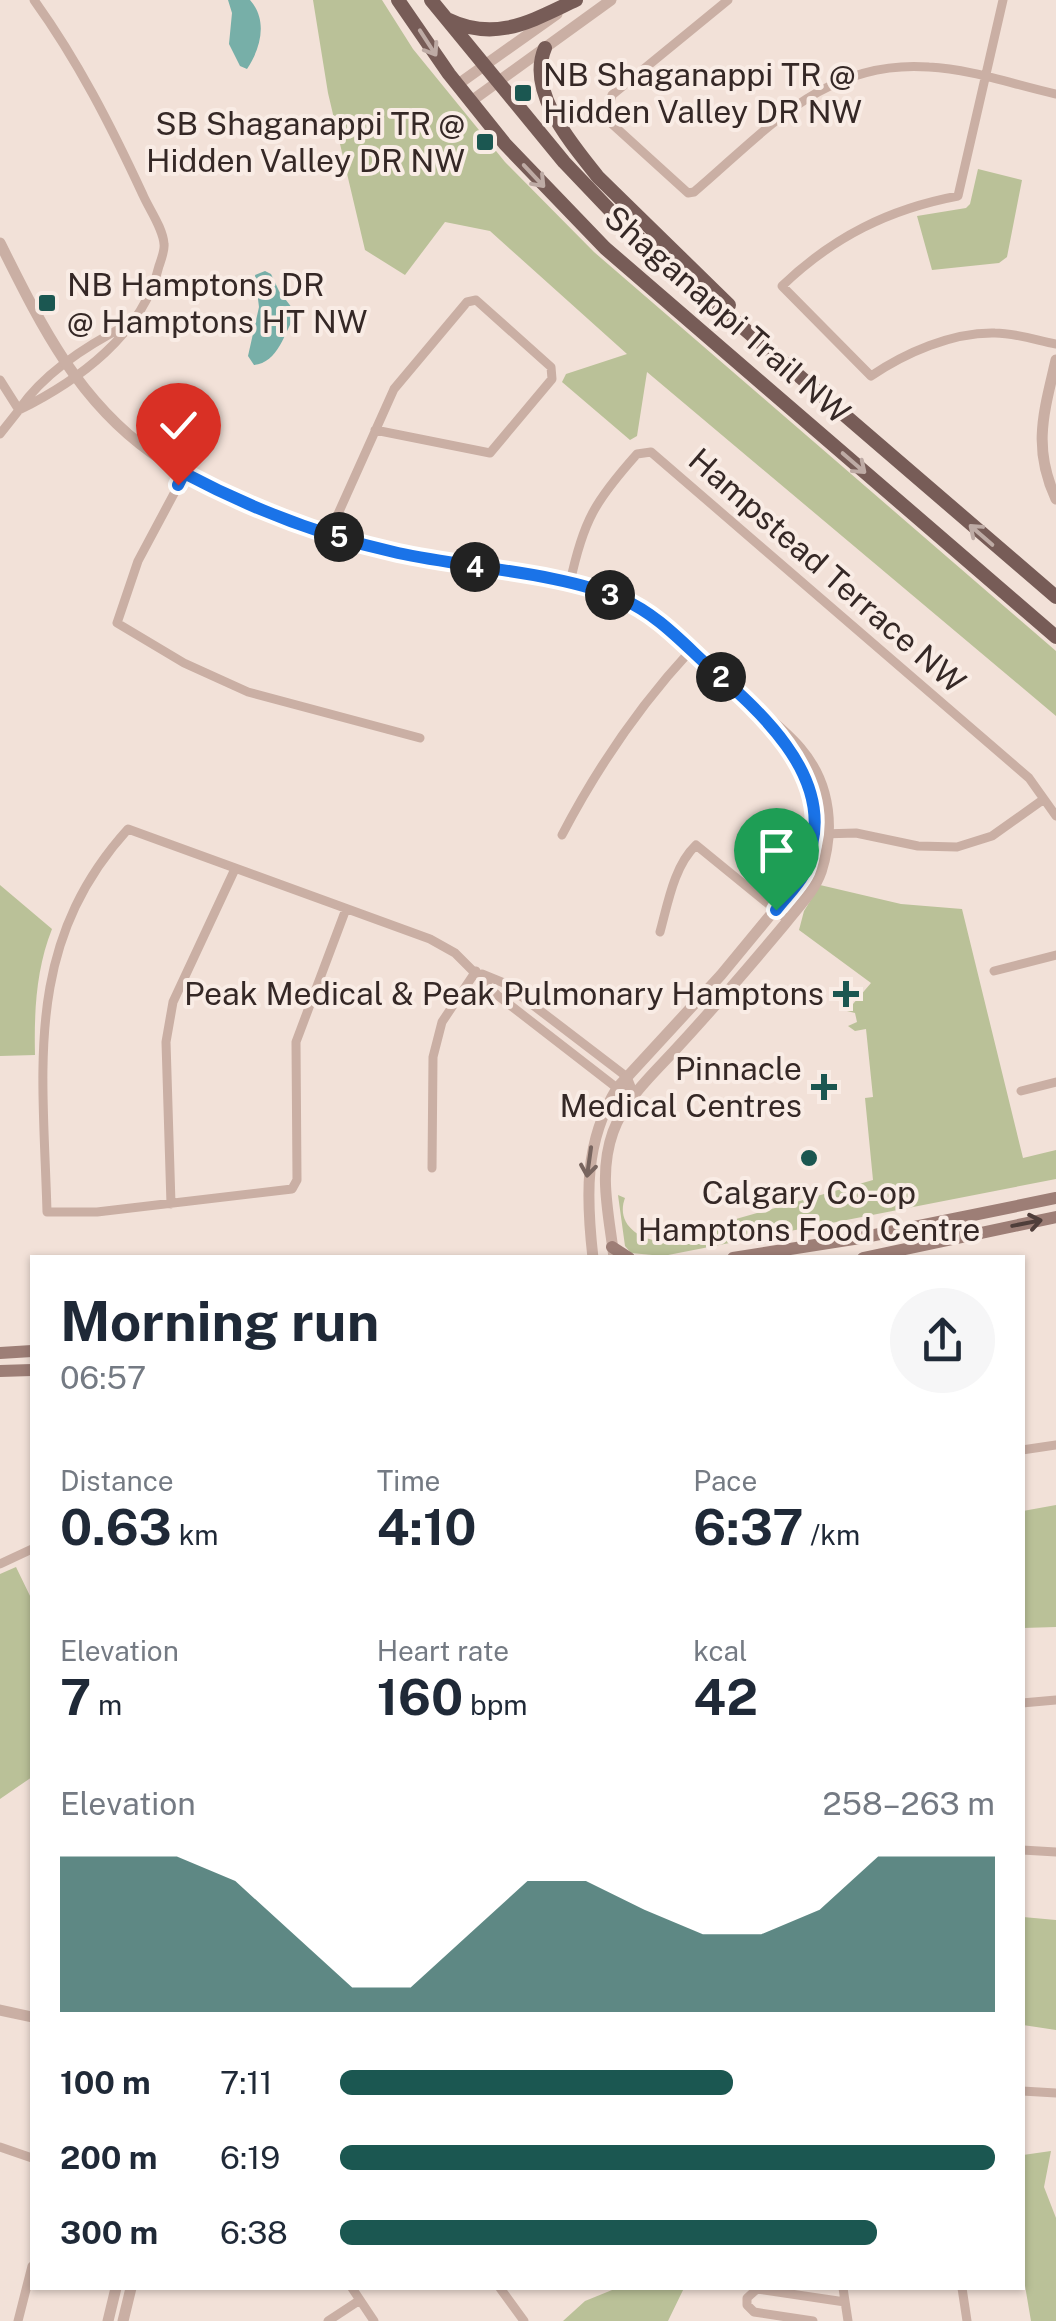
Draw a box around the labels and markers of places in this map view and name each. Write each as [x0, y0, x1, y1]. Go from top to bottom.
place label: NB Shaganappi TR @ Hidden Valley DR NW [543, 56, 862, 130]
marker: NB Shaganappi TR @ Hidden Valley DR NW [512, 82, 534, 104]
place label: SB Shaganappi TR @ Hidden Valley DR NW [146, 105, 465, 179]
marker: SB Shaganappi TR @ Hidden Valley DR NW [474, 131, 496, 153]
place label: NB Hamptons DR @ Hamptons HT NW [67, 266, 367, 340]
marker: NB Hamptons DR @ Hamptons HT NW [36, 292, 58, 314]
pin [136, 383, 221, 486]
pin: 5 [314, 512, 364, 562]
pin: 4 [450, 542, 500, 592]
pin: 3 [585, 570, 635, 620]
pin: 2 [696, 652, 746, 702]
pin [734, 808, 819, 911]
place label: Peak Medical & Peak Pulmonary Hamptons [184, 975, 824, 1012]
marker: Peak Medical & Peak Pulmonary Hamptons [833, 981, 859, 1007]
place label: Pinnacle Medical Centres [559, 1050, 802, 1124]
marker: Pinnacle Medical Centres [811, 1074, 837, 1100]
marker: Calgary Co-op Hamptons Food Centre [798, 1147, 820, 1169]
place label: Calgary Co-op Hamptons Food Centre [638, 1174, 980, 1248]

